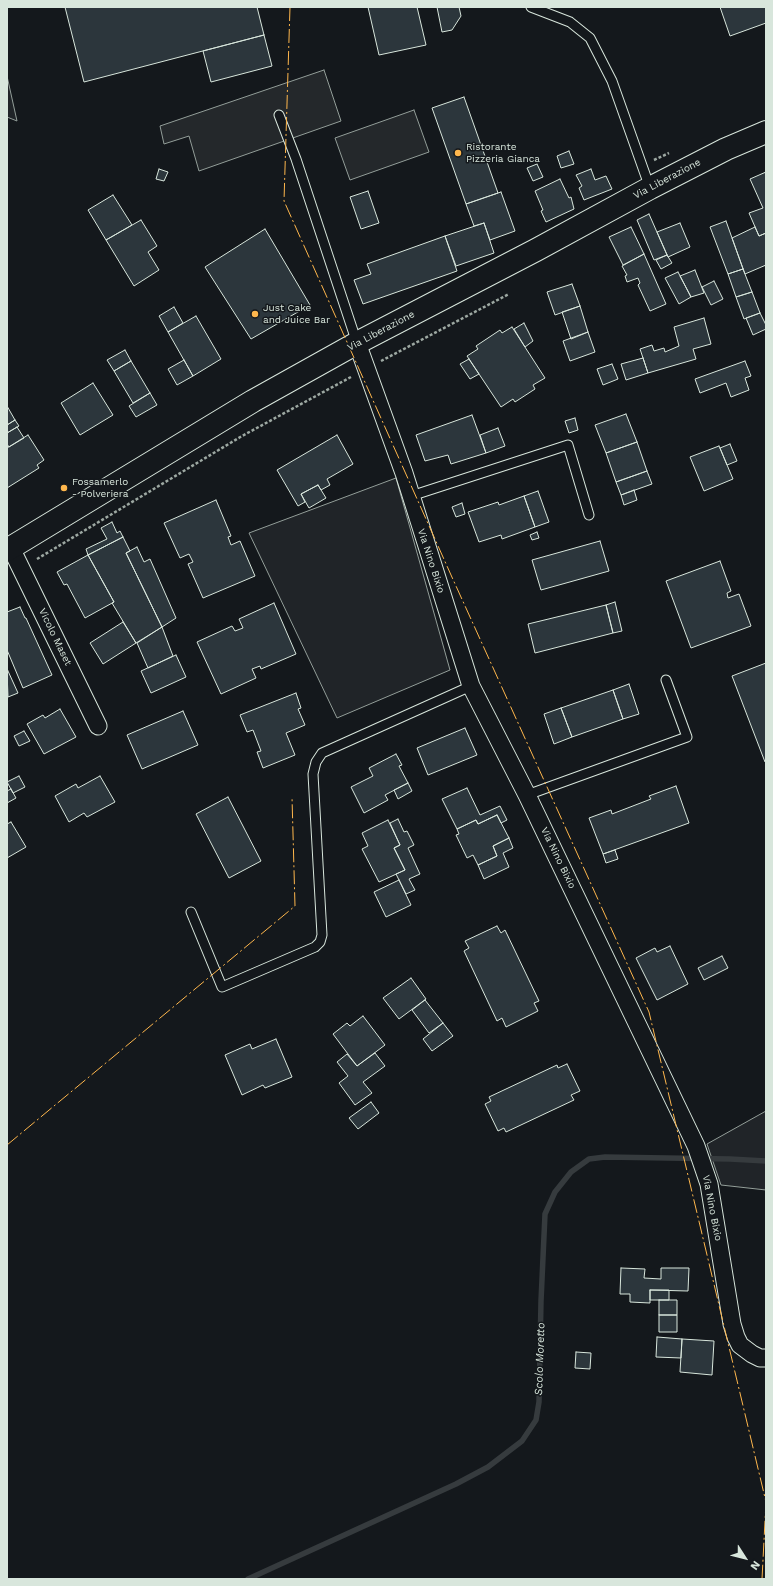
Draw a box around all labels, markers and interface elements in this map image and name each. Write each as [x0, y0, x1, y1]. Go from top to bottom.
place label: Ristorante Pizzeria Gianca [466, 141, 540, 164]
marker: Ristorante Pizzeria Gianca [453, 148, 463, 158]
street label: Via Liberazione [631, 156, 703, 202]
place label: Just Cake and Juice Bar [263, 302, 330, 326]
street label: Via Liberazione [345, 308, 417, 354]
marker: Just Cake and Juice Bar [250, 309, 260, 319]
place label: Fossamerlo - Polveriera [72, 476, 128, 500]
marker: Fossamerlo - Polveriera [59, 483, 69, 493]
street label: Via Nino Bixio [415, 527, 447, 595]
street label: Vicolo Maset [36, 606, 74, 668]
street label: Via Nino Bixio [538, 825, 578, 891]
street label: Via Nino Bixio [700, 1174, 724, 1242]
water label: Scolo Moretto [532, 1322, 548, 1396]
north arrow [725, 1538, 765, 1578]
text: N [747, 1558, 763, 1572]

